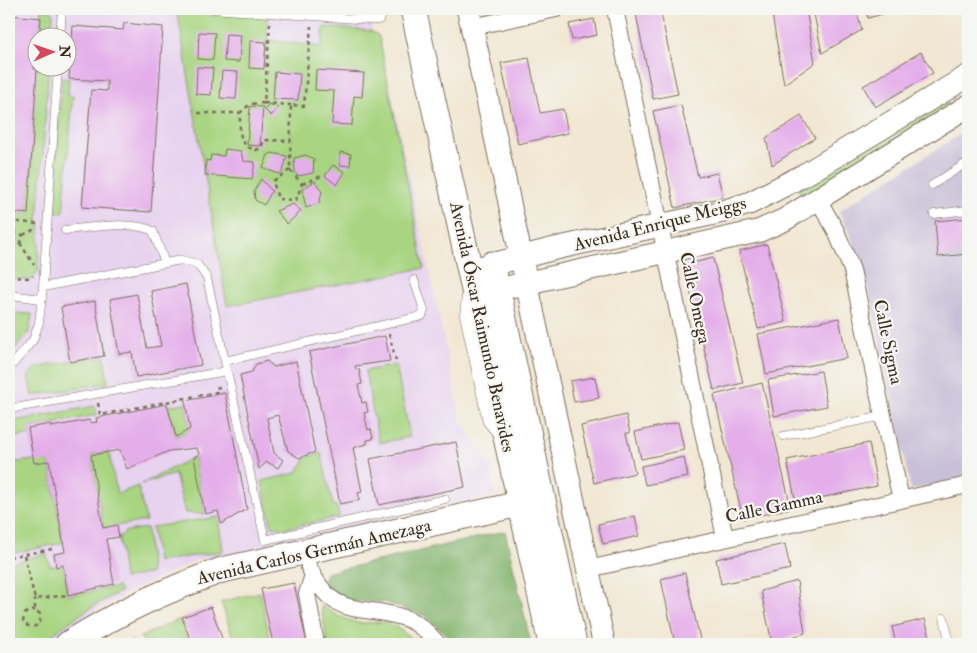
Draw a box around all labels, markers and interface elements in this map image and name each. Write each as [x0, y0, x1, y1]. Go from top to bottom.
north arrow [28, 28, 78, 78]
text: N [56, 44, 73, 59]
street label: Avenida Enrique Meiggs [570, 191, 749, 257]
street label: Avenida Óscar Raimundo Benavides [444, 199, 520, 454]
street label: Calle Omega [674, 250, 716, 347]
street label: Calle Sigma [868, 298, 908, 387]
street label: Calle Gamma [723, 485, 825, 529]
street label: Avenida Carlos Germán Amezaga [194, 514, 434, 590]

